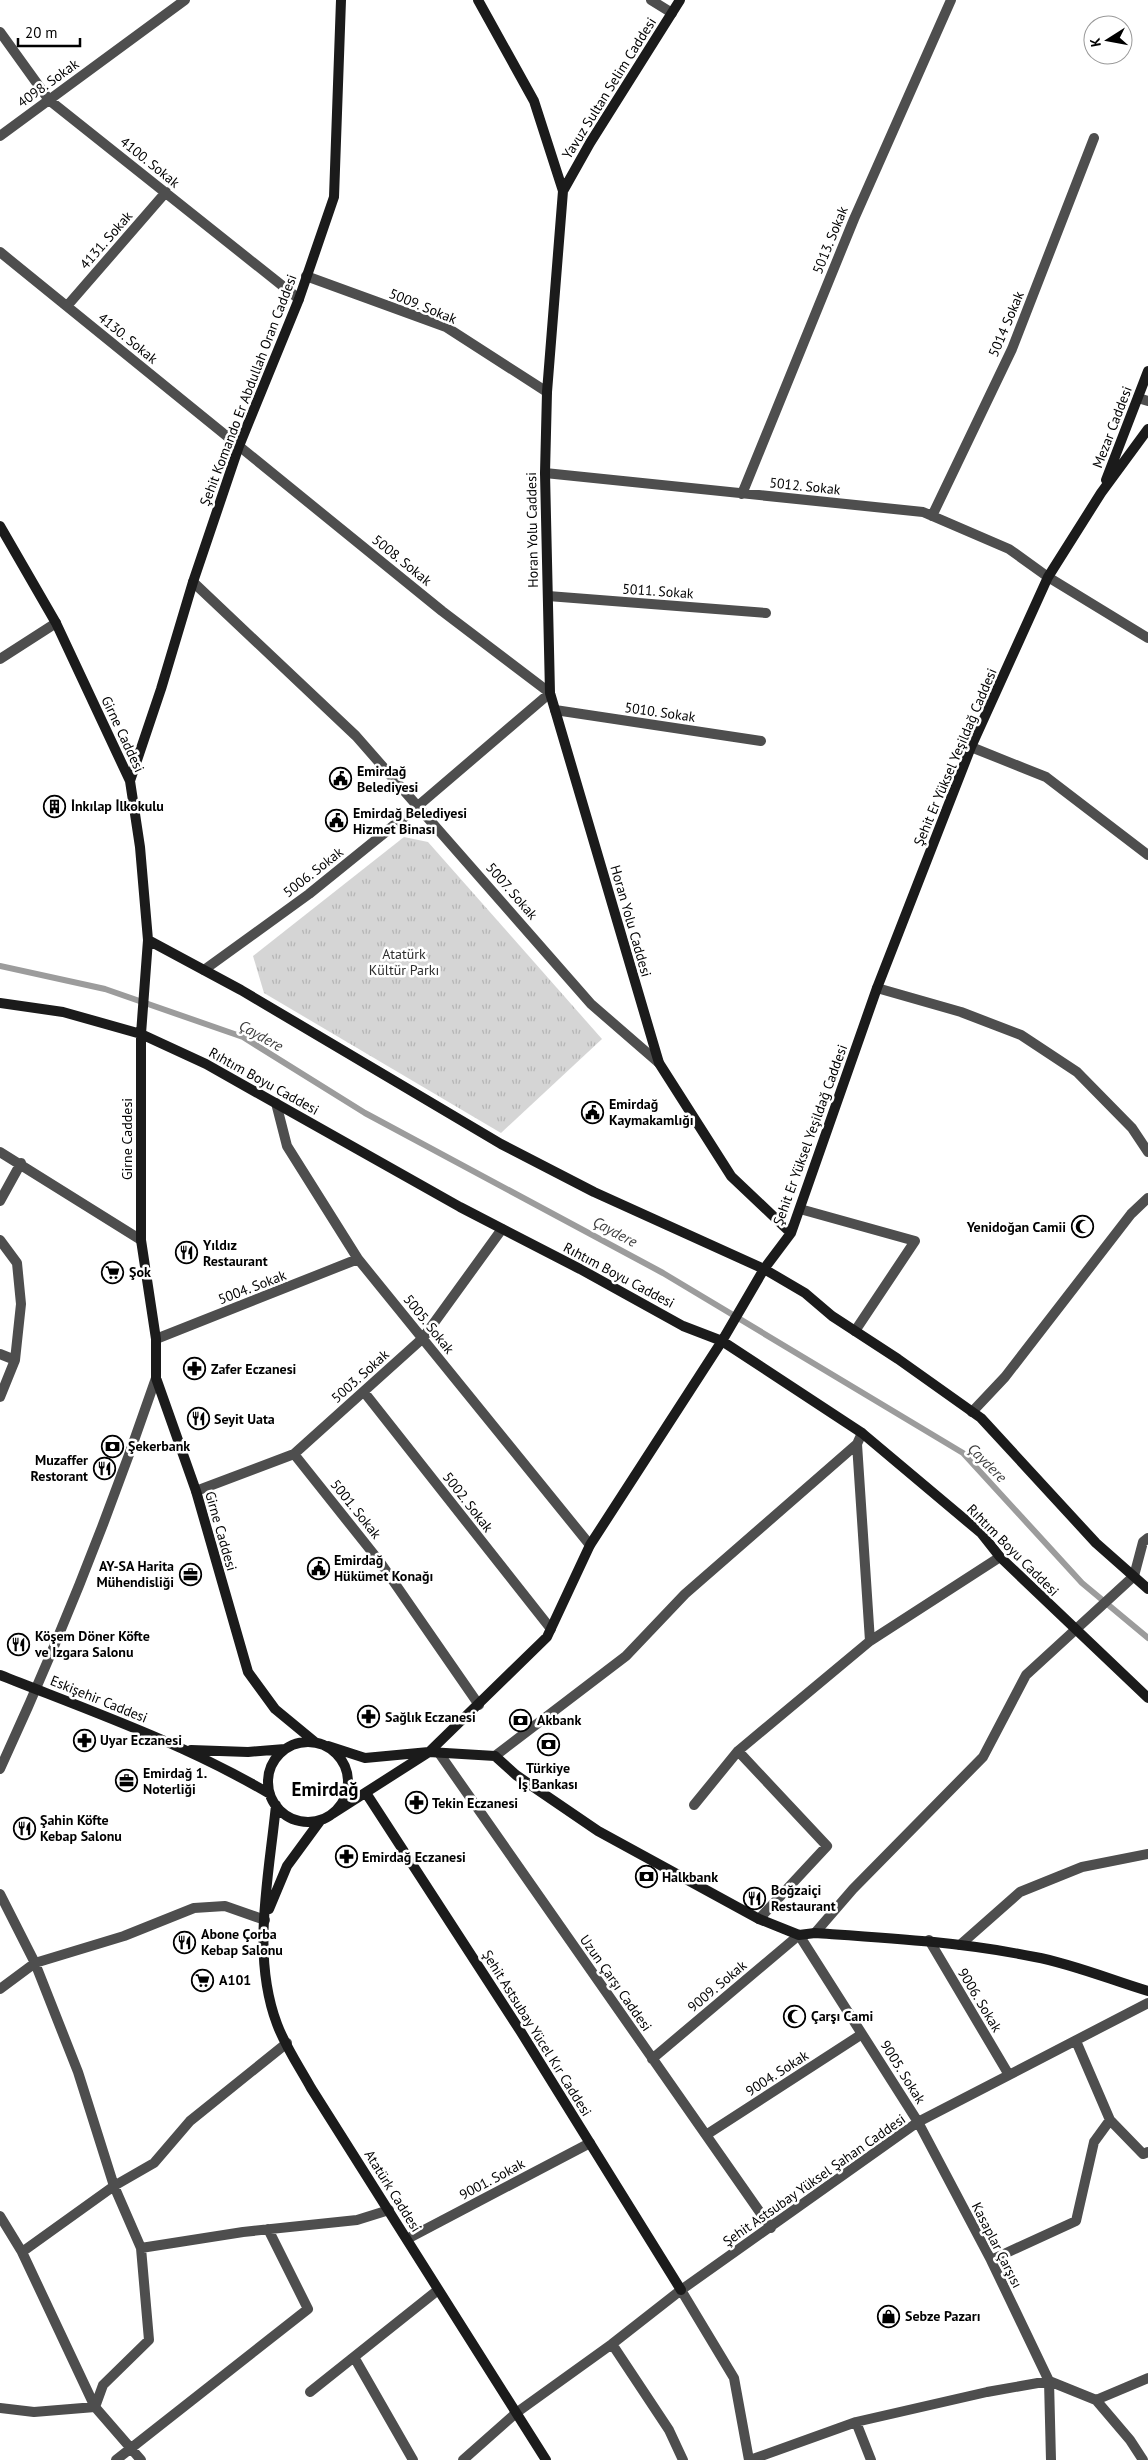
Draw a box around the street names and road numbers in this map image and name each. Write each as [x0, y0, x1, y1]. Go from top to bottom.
street label: Yavuz Sultan Selim Caddesi [558, 14, 660, 162]
street label: 4098. Sokak [14, 55, 82, 111]
street label: 4100. Sokak [117, 133, 184, 192]
street label: 5013. Sokak [808, 203, 852, 277]
street label: 4131. Sokak [76, 207, 136, 273]
street label: Şehit Komando Er Abdullah Oran Caddesi [195, 272, 301, 508]
street label: 5009. Sokak [386, 284, 460, 328]
street label: 5014 Sokak [984, 288, 1028, 360]
street label: 4130. Sokak [95, 309, 162, 368]
street label: Mezar Caddesi [1088, 384, 1136, 470]
street label: Horan Yolu Caddesi [522, 472, 542, 588]
street label: 5012. Sokak [769, 473, 842, 499]
street label: 5008. Sokak [369, 531, 436, 590]
street label: 5011. Sokak [622, 580, 695, 602]
street label: Şehit Er Yüksel Yeşildağ Caddesi [909, 665, 1001, 849]
street label: Girne Caddesi [97, 693, 149, 775]
street label: 5010. Sokak [623, 698, 697, 726]
street label: 5006. Sokak [279, 843, 347, 901]
street label: 5007. Sokak [482, 859, 542, 924]
street label: Horan Yolu Caddesi [606, 863, 656, 979]
street label: Şehit Er Yüksel Yeşildağ Caddesi [769, 1042, 851, 1228]
street label: Rıhtım Boyu Caddesi [206, 1043, 322, 1119]
street label: Girne Caddesi [118, 1098, 136, 1180]
street label: Rıhtım Boyu Caddesi [560, 1238, 678, 1312]
street label: 5004. Sokak [215, 1266, 289, 1308]
street label: 5005. Sokak [400, 1291, 459, 1358]
street label: 5003. Sokak [327, 1345, 393, 1407]
street label: 5002. Sokak [439, 1468, 497, 1536]
street label: 5001. Sokak [327, 1476, 386, 1543]
street label: Girne Caddesi [201, 1489, 241, 1573]
street label: Rıhtım Boyu Caddesi [963, 1500, 1063, 1600]
street label: Eskişehir Caddesi [48, 1671, 150, 1727]
street label: Uzun Çarşı Caddesi [576, 1931, 656, 2035]
street label: Şehit Astsubay Yücel Kır Caddesi [478, 1946, 596, 2120]
street label: 9009. Sokak [684, 1956, 750, 2016]
street label: 9006. Sokak [954, 1965, 1006, 2036]
street label: 9005. Sokak [876, 2037, 930, 2107]
street label: 9004. Sokak [742, 2046, 812, 2100]
street label: Şehit Astsubay Yüksel Şahan Caddesi [719, 2110, 909, 2250]
street label: Atatürk Caddesi [361, 2147, 425, 2235]
street label: 9001. Sokak [456, 2154, 528, 2204]
street label: Kasaplar Çarşısı [968, 2199, 1026, 2291]

